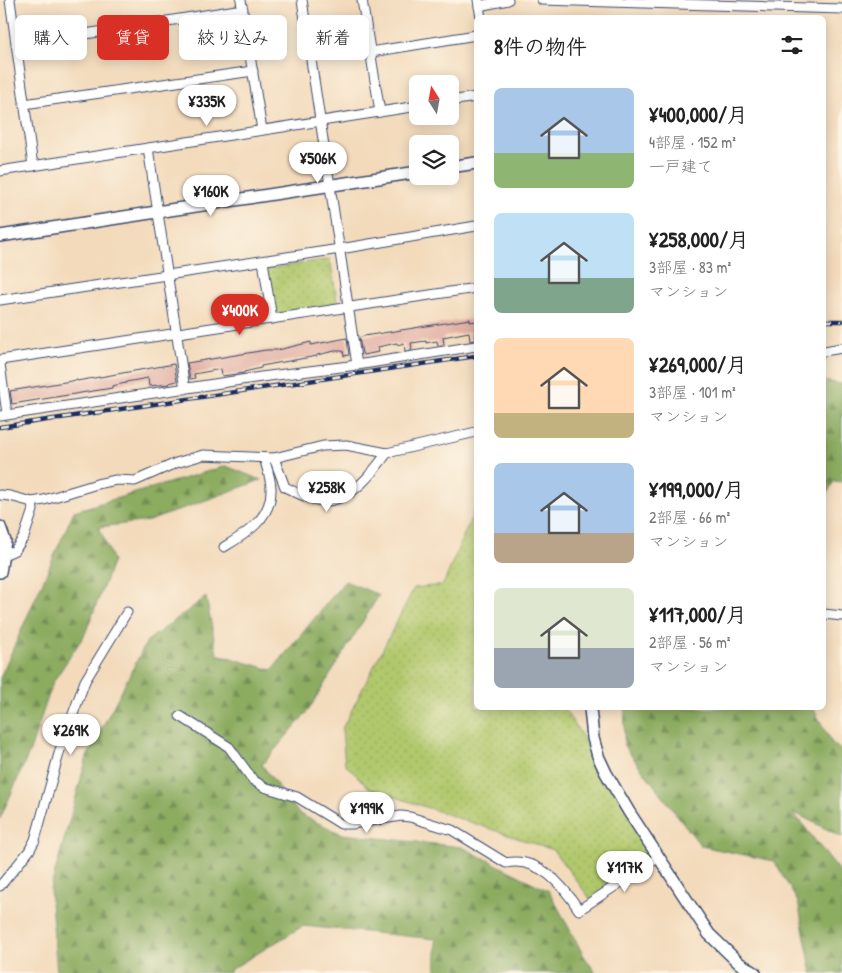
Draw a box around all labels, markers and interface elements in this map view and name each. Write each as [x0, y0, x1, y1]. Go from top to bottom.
chip: 購入 [15, 15, 87, 60]
chip: 賃貸 [97, 15, 169, 60]
chip: 絞り込み [179, 15, 287, 60]
chip: 新着 [297, 15, 369, 60]
icon: filters [778, 31, 806, 59]
text: 8件の物件 [494, 32, 587, 61]
north arrow [409, 75, 459, 125]
map controls [409, 75, 459, 185]
pin: ¥335K [172, 84, 242, 127]
text: ¥335K [189, 90, 225, 112]
text: ¥400,000/月 [649, 100, 748, 129]
icon: home [534, 108, 594, 168]
text: 4部屋 · 152 m² [649, 131, 736, 153]
button: layers [409, 135, 459, 185]
pin: ¥506K [283, 142, 353, 184]
text: ¥506K [300, 147, 336, 169]
text: 一戸建て [649, 155, 713, 177]
pin: ¥160K [176, 174, 246, 217]
text: ¥160K [193, 180, 229, 202]
text: ¥258,000/月 [649, 225, 749, 254]
icon: home [534, 233, 594, 293]
text: 3部屋 · 83 m² [649, 256, 731, 278]
text: マンション [649, 280, 728, 302]
pin: ¥400K [205, 294, 275, 336]
text: ¥400K [222, 299, 258, 321]
text: ¥269,000/月 [649, 350, 747, 379]
icon: home [534, 358, 594, 418]
text: 3部屋 · 101 m² [649, 381, 736, 403]
text: マンション [649, 405, 728, 427]
pin: ¥258K [292, 470, 362, 513]
text: ¥199,000/月 [649, 475, 744, 504]
text: ¥258K [309, 476, 345, 498]
icon: home [534, 483, 594, 543]
text: 2部屋 · 66 m² [649, 506, 730, 528]
text: マンション [649, 530, 728, 552]
text: ¥117,000/月 [649, 600, 747, 629]
icon: home [534, 608, 594, 668]
text: 2部屋 · 56 m² [649, 631, 730, 653]
text: マンション [649, 655, 728, 677]
pin: ¥269K [36, 714, 106, 756]
text: ¥269K [53, 719, 89, 741]
pin: ¥199K [332, 792, 402, 834]
text: ¥199K [350, 797, 384, 819]
pin: ¥117K [590, 850, 660, 893]
text: ¥117K [607, 856, 643, 878]

